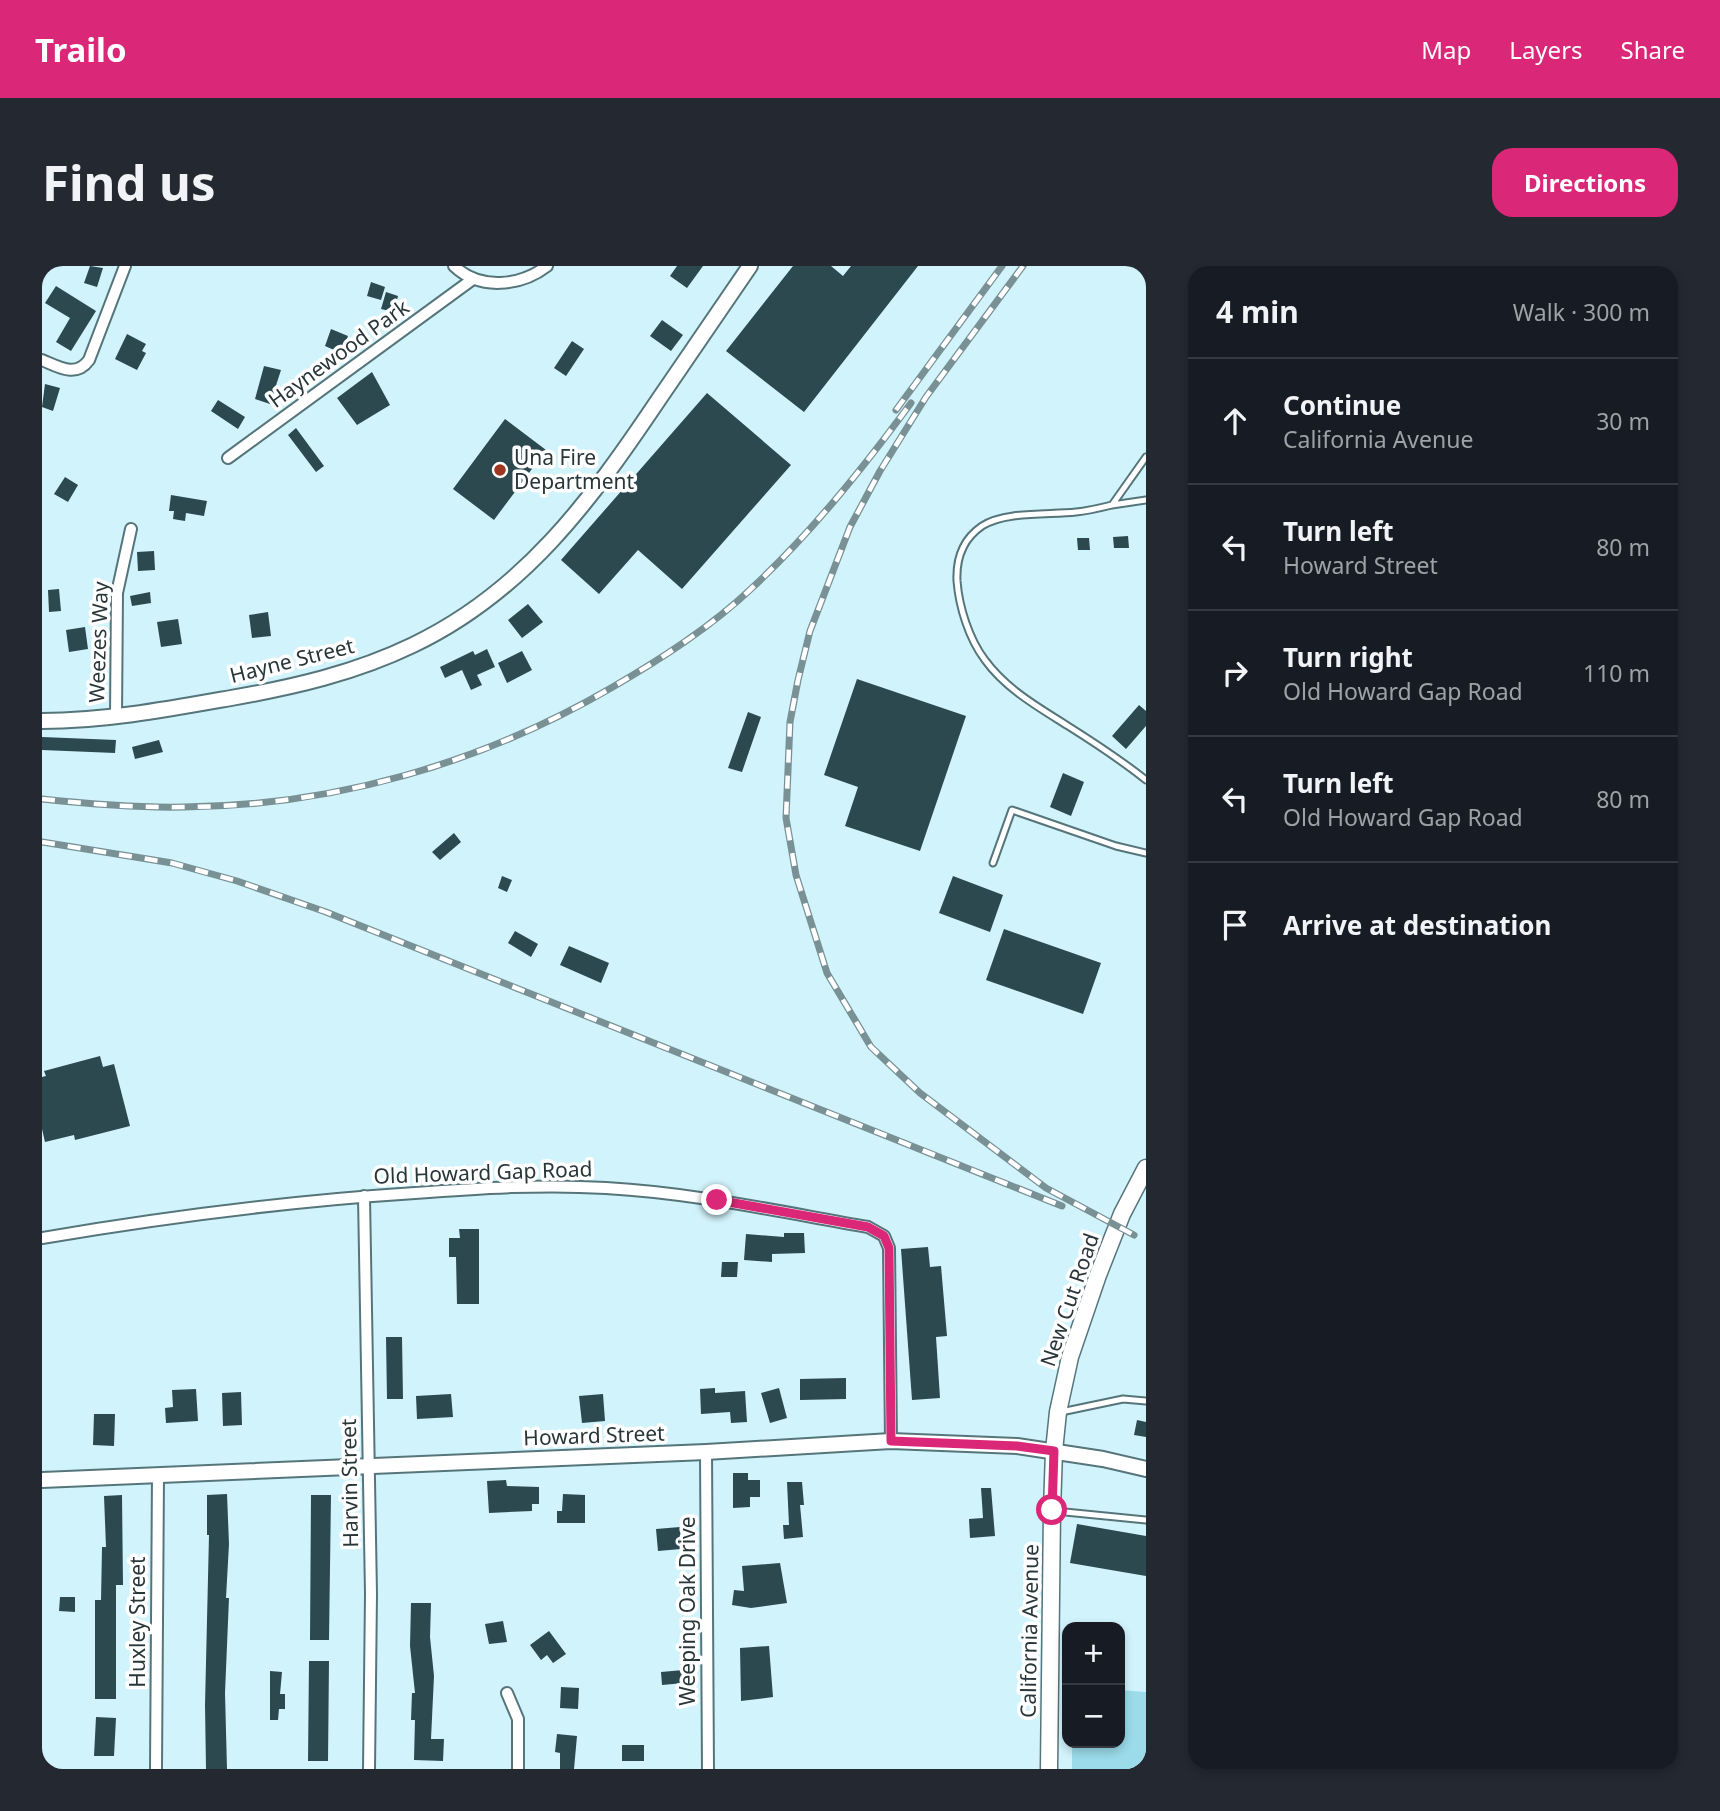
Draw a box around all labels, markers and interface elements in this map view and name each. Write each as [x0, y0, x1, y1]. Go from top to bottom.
text: Trailo [35, 27, 127, 72]
text: Map [1421, 33, 1471, 66]
text: Layers [1509, 33, 1583, 66]
text: Share [1621, 33, 1685, 66]
button: Directions [1492, 148, 1678, 217]
text: Find us [42, 149, 216, 215]
text: 4 min [1216, 291, 1299, 332]
street label: Haynewood Park [263, 292, 415, 414]
text: Walk · 300 m [1513, 296, 1650, 328]
text: Continue [1283, 387, 1401, 423]
icon: ahead [1216, 402, 1254, 440]
text: 30 m [1596, 405, 1650, 437]
text: California Avenue [1283, 423, 1473, 455]
place label: Una Fire Department [514, 443, 635, 495]
marker: Una Fire Department [492, 462, 508, 478]
text: Turn left [1283, 513, 1394, 549]
icon: left [1216, 528, 1254, 566]
text: 80 m [1596, 531, 1650, 563]
text: Howard Street [1283, 549, 1438, 581]
street label: Weezes Way [82, 581, 114, 703]
street label: Hayne Street [227, 631, 357, 689]
text: Turn right [1283, 639, 1413, 675]
icon: right [1216, 654, 1254, 692]
text: 110 m [1583, 657, 1650, 689]
text: Old Howard Gap Road [1283, 675, 1523, 707]
text: Turn left [1283, 765, 1394, 801]
icon: left [1216, 780, 1254, 818]
text: 80 m [1596, 783, 1650, 815]
text: Old Howard Gap Road [1283, 801, 1523, 833]
icon: arrive [1216, 906, 1254, 944]
text: Arrive at destination [1283, 907, 1552, 943]
street label: Old Howard Gap Road [373, 1154, 593, 1190]
route end [701, 1184, 732, 1215]
street label: New Cut Road [1033, 1229, 1105, 1370]
street label: Harvin Street [334, 1418, 364, 1548]
street label: Howard Street [523, 1419, 666, 1451]
route start [1036, 1494, 1067, 1525]
street label: Weeping Oak Drive [673, 1516, 701, 1706]
street label: California Avenue [1013, 1544, 1045, 1718]
street label: Huxley Street [123, 1556, 151, 1688]
map controls [1062, 1622, 1125, 1748]
button: + [1062, 1622, 1125, 1685]
button: − [1062, 1685, 1125, 1748]

